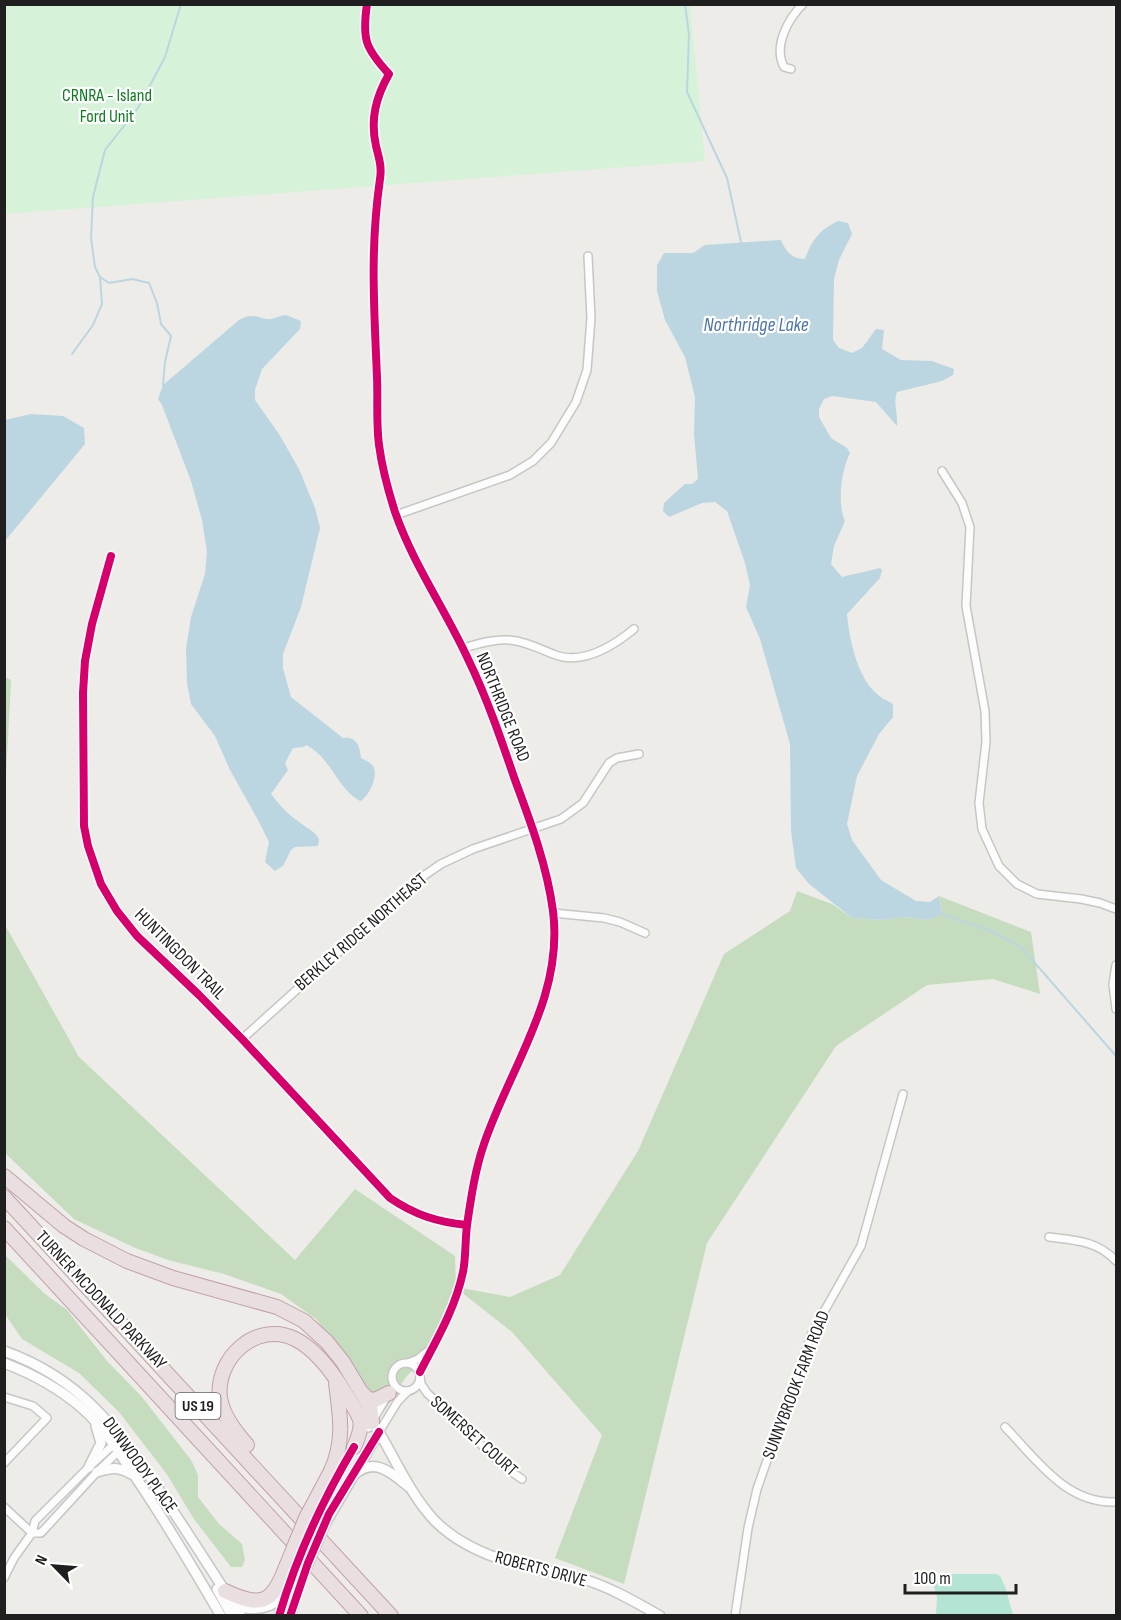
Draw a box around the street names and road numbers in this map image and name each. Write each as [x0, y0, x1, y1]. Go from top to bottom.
street label: NORTHRIDGE ROAD [471, 649, 535, 765]
street label: BERKLEY RIDGE NORTHEAST [290, 869, 432, 995]
street label: HUNTINGDON TRAIL [130, 904, 230, 1004]
street label: TURNER MCDONALD PARKWAY [31, 1226, 171, 1374]
street label: SUNNYBROOK FARM ROAD [758, 1308, 834, 1462]
street label: SOMERSET COURT [426, 1391, 522, 1481]
road number: US 19 [176, 1393, 220, 1419]
street label: DUNWOODY PLACE [98, 1413, 182, 1517]
street label: ROBERTS DRIVE [493, 1547, 589, 1591]

